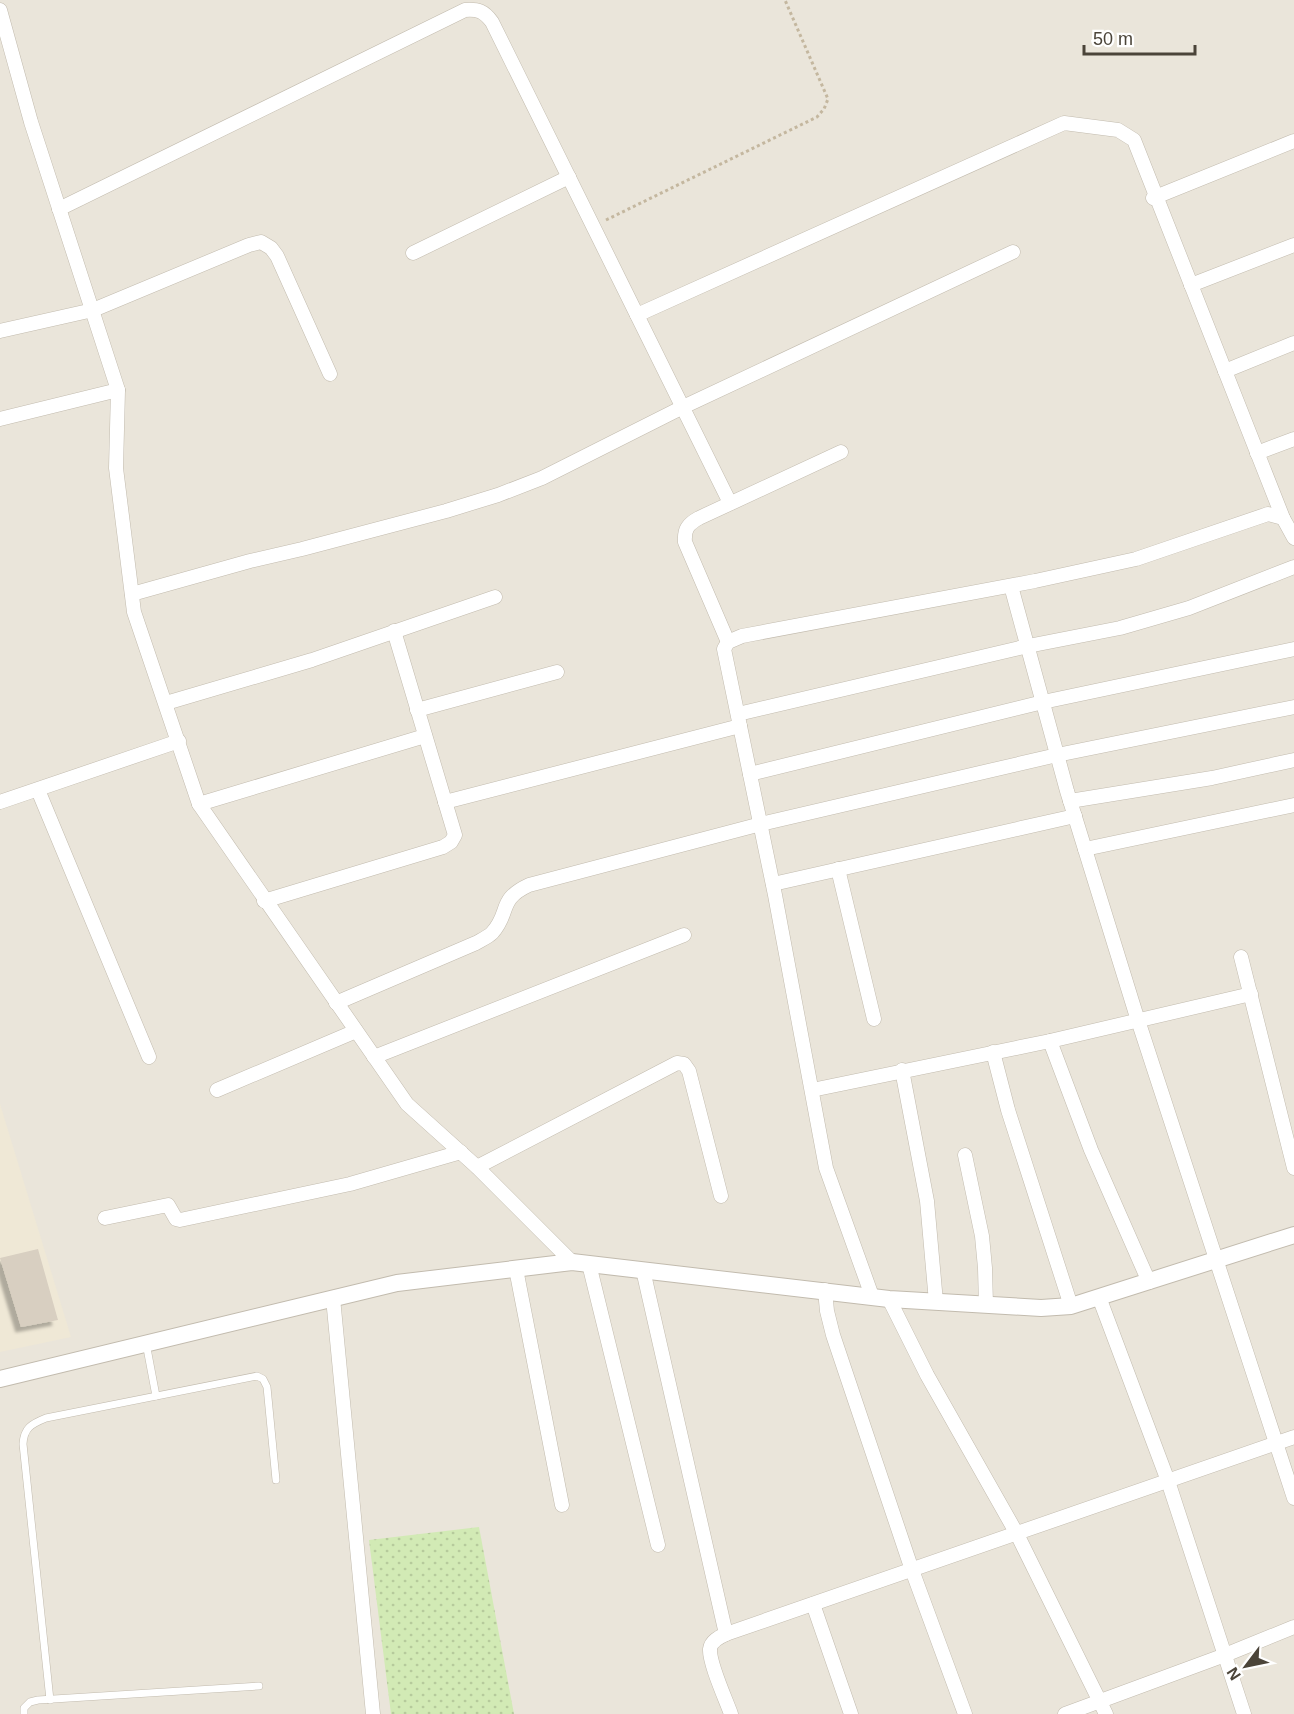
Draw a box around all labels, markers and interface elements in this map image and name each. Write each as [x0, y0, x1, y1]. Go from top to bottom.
scale bar [1084, 18, 1195, 56]
text: 50 m [1093, 29, 1133, 49]
north arrow [1216, 1636, 1276, 1696]
text: N [1223, 1664, 1244, 1683]

